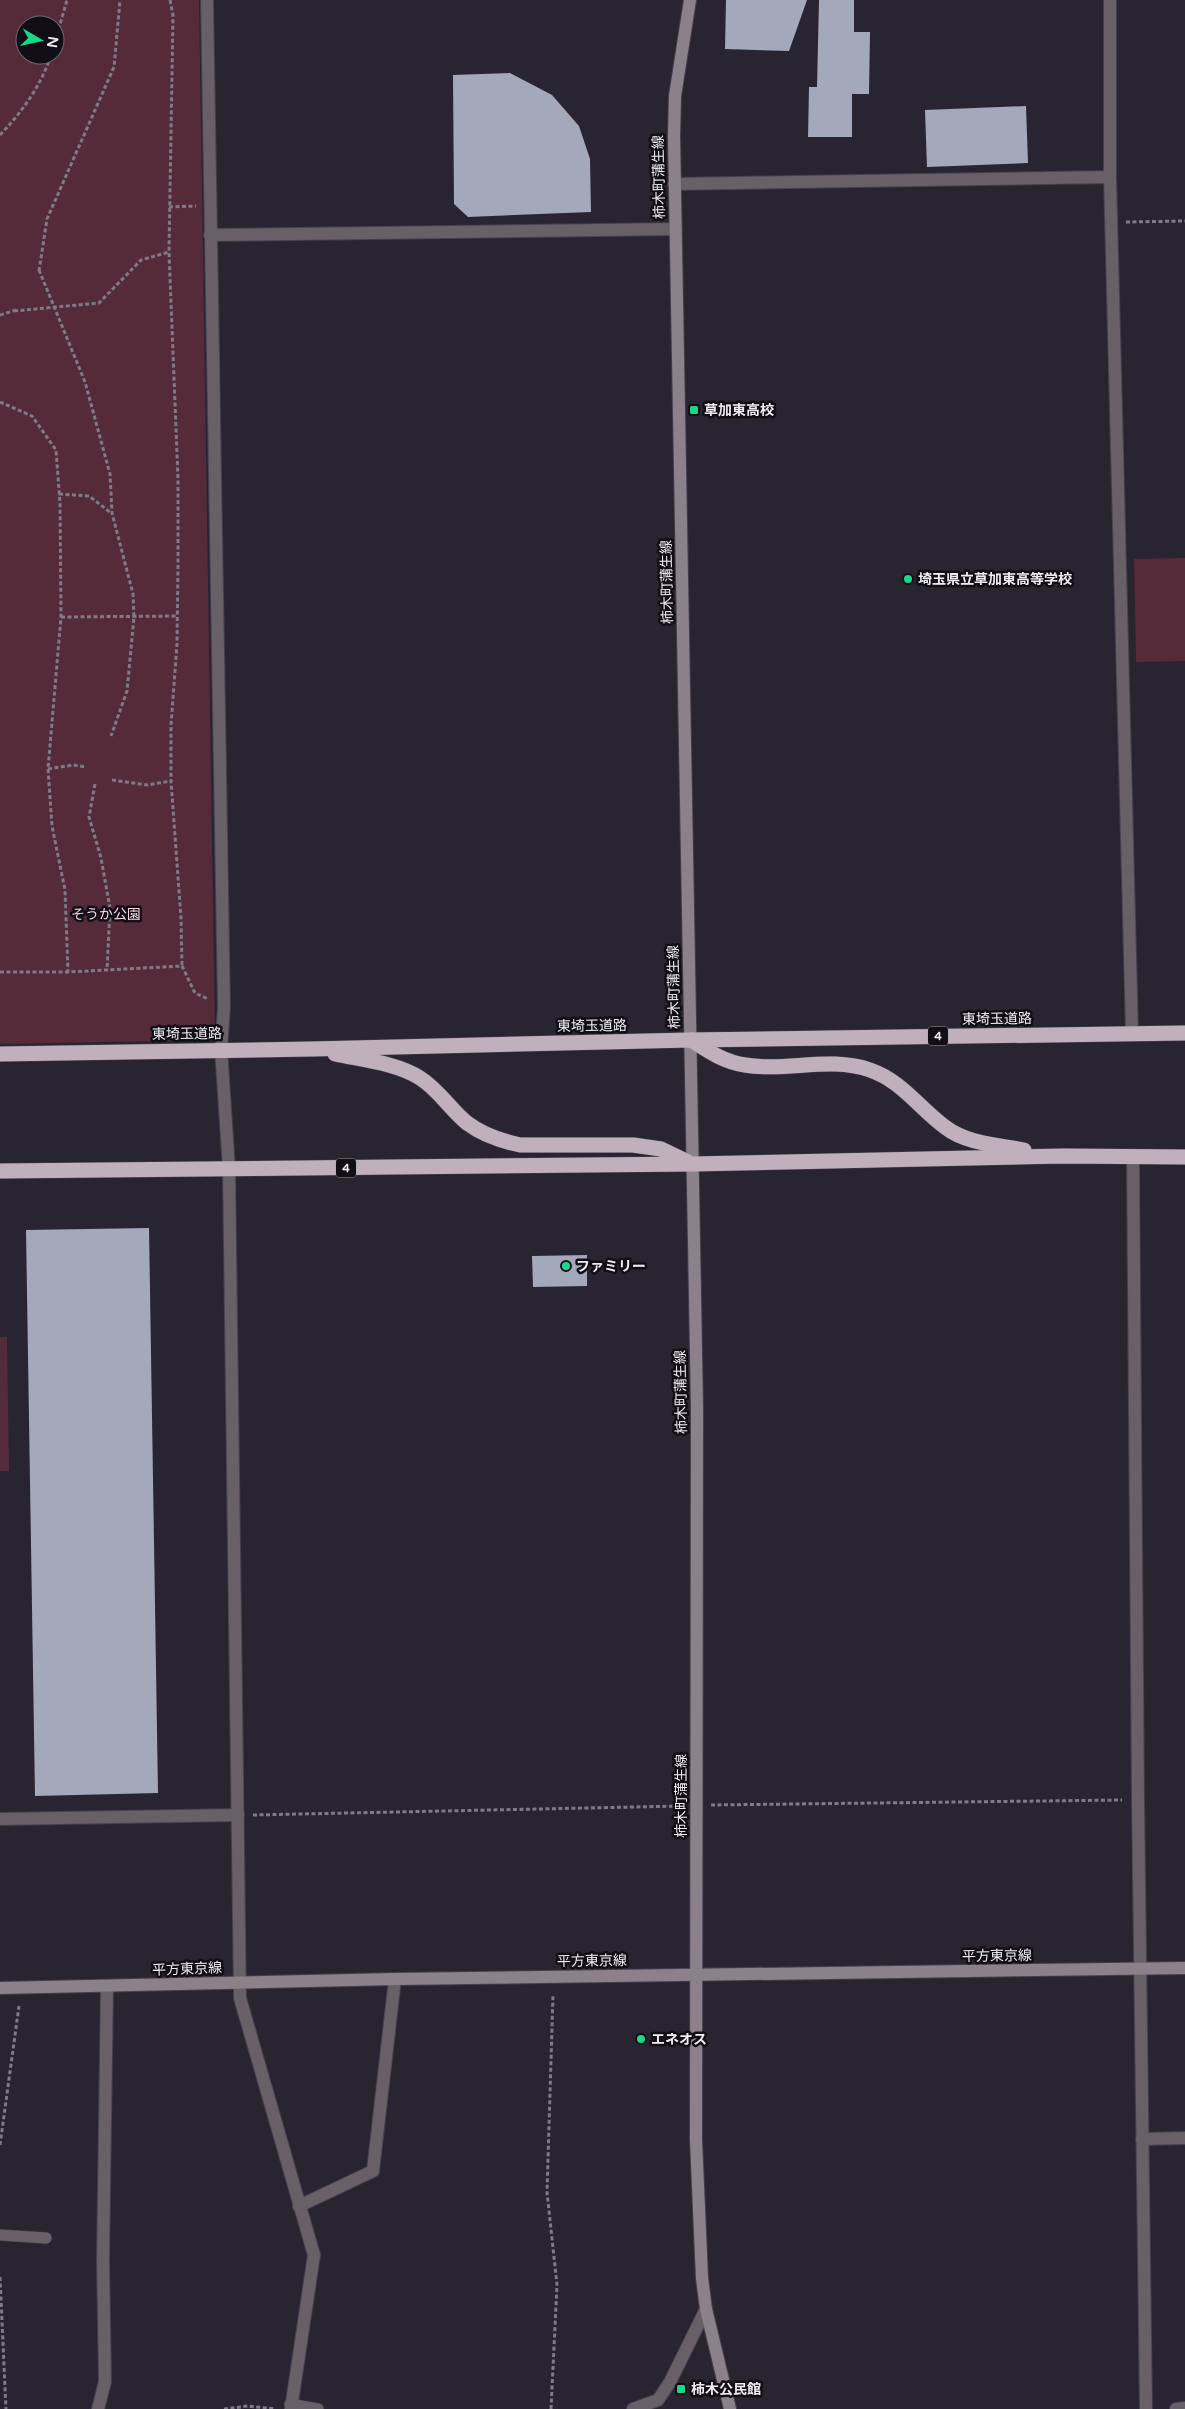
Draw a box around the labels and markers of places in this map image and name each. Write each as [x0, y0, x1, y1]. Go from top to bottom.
place label: 草加東高校 [704, 402, 774, 419]
marker: 草加東高校 [688, 404, 700, 416]
place label: 埼玉県立草加東高等学校 [918, 571, 1072, 588]
marker: 埼玉県立草加東高等学校 [902, 573, 914, 585]
place label: ファミリー [576, 1258, 646, 1275]
marker: ファミリー [560, 1260, 572, 1272]
place label: エネオス [651, 2031, 707, 2048]
marker: エネオス [635, 2033, 647, 2045]
place label: 柿木公民館 [691, 2381, 761, 2398]
marker: 柿木公民館 [675, 2383, 687, 2395]

